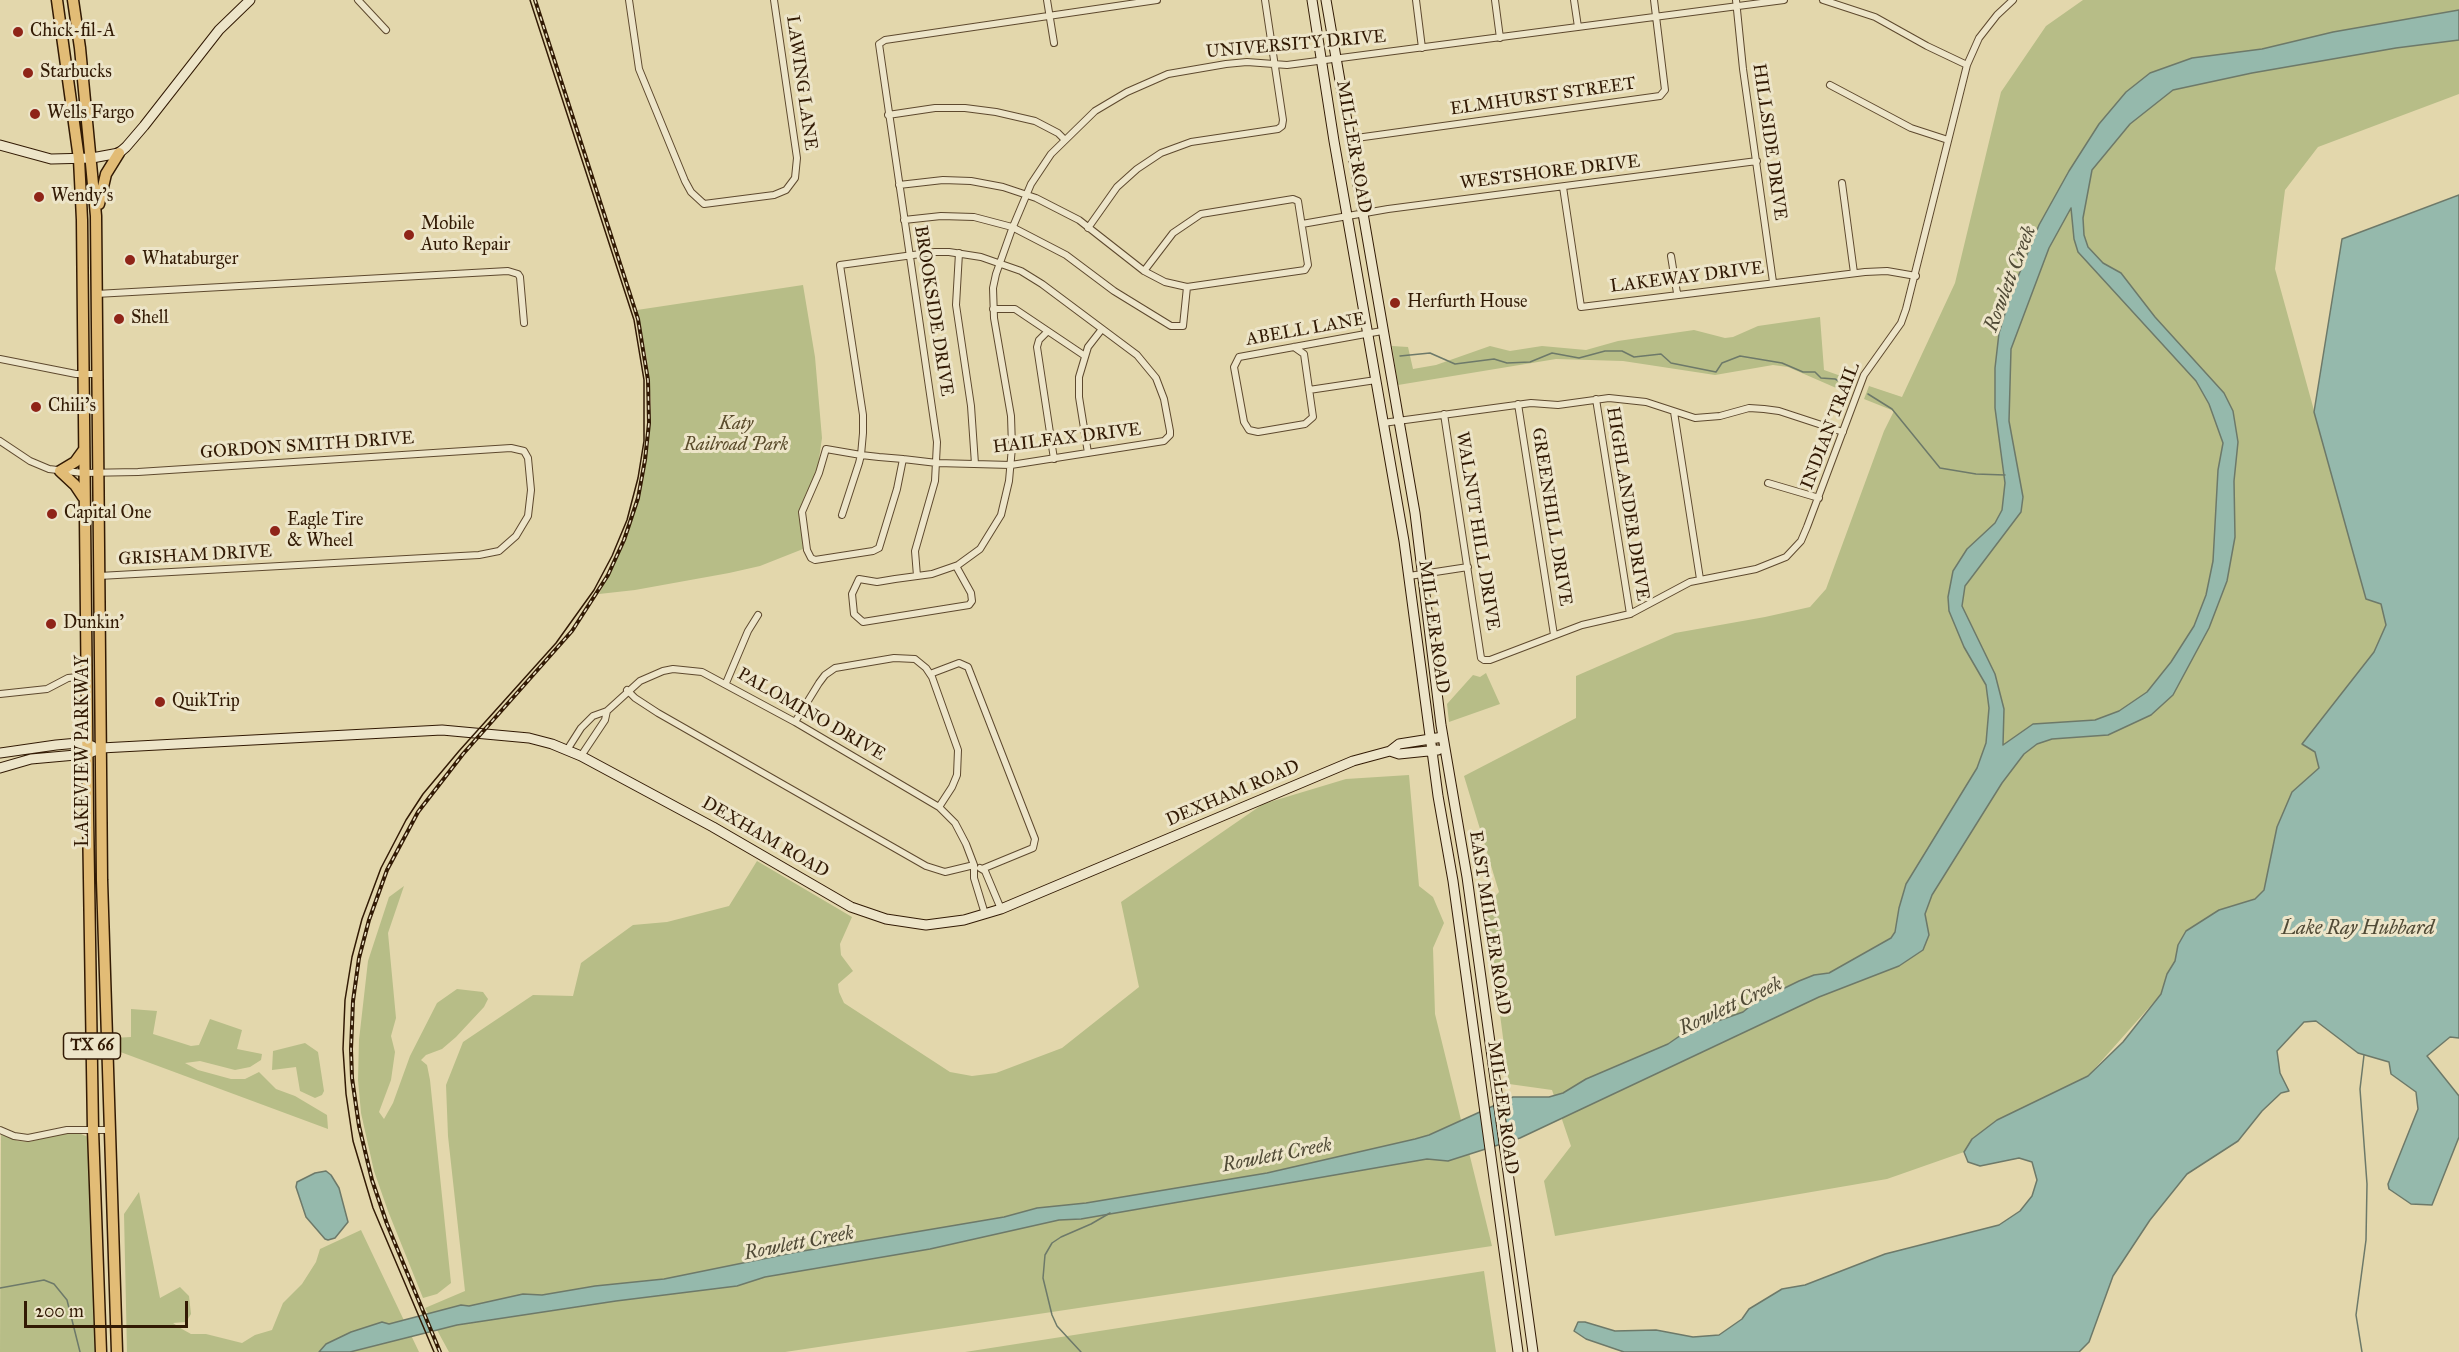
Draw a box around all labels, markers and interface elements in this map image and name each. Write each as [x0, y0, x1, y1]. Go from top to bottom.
street label: LAWING LANE [781, 14, 821, 152]
place label: Chick-fil-A [30, 21, 115, 43]
marker: Chick-fil-A [11, 25, 25, 39]
street label: UNIVERSITY DRIVE [1205, 26, 1387, 64]
place label: Starbucks [40, 62, 112, 84]
street label: HILLSIDE DRIVE [1747, 62, 1791, 222]
marker: Starbucks [21, 66, 35, 80]
street label: ELMHURST STREET [1449, 73, 1637, 121]
street label: MILLER ROAD [1331, 79, 1375, 215]
place label: Wells Fargo [47, 103, 134, 125]
marker: Wells Fargo [28, 107, 42, 121]
street label: WESTSHORE DRIVE [1459, 151, 1641, 195]
place label: Wendy's [51, 186, 113, 208]
marker: Wendy's [32, 190, 46, 204]
place label: Mobile Auto Repair [421, 214, 510, 256]
water label: Rowlett Creek [1980, 223, 2042, 335]
street label: BROOKSIDE DRIVE [909, 224, 957, 398]
marker: Mobile Auto Repair [402, 228, 416, 242]
place label: Whataburger [142, 249, 238, 271]
marker: Whataburger [123, 253, 137, 267]
street label: LAKEWAY DRIVE [1609, 258, 1765, 298]
place label: Herfurth House [1407, 292, 1527, 314]
marker: Herfurth House [1388, 296, 1402, 310]
place label: Shell [131, 308, 169, 330]
street label: ABELL LANE [1244, 309, 1368, 351]
marker: Shell [112, 312, 126, 326]
street label: INDIAN TRAIL [1797, 360, 1865, 492]
place label: Chili's [48, 396, 96, 418]
marker: Chili's [29, 400, 43, 414]
street label: HIGHLANDER DRIVE [1601, 405, 1653, 603]
park label: Katy Railroad Park [684, 414, 788, 456]
street label: HAILFAX DRIVE [992, 419, 1142, 459]
street label: GREENHILL DRIVE [1526, 426, 1576, 608]
street label: GORDON SMITH DRIVE [199, 428, 415, 464]
street label: WALNUT HILL DRIVE [1451, 430, 1503, 632]
place label: Capital One [64, 503, 151, 525]
marker: Capital One [45, 507, 59, 521]
place label: Eagle Tire & Wheel [287, 510, 363, 552]
marker: Eagle Tire & Wheel [268, 524, 282, 538]
street label: GRISHAM DRIVE [118, 541, 272, 571]
street label: MILLER ROAD [1413, 559, 1453, 695]
place label: Dunkin' [63, 613, 124, 635]
marker: Dunkin' [44, 617, 58, 631]
street label: LAKEVIEW PARKWAY [73, 655, 95, 847]
street label: PALOMINO DRIVE [733, 664, 889, 766]
place label: QuikTrip [172, 691, 240, 713]
marker: QuikTrip [153, 695, 167, 709]
street label: DEXHAM ROAD [1163, 756, 1303, 832]
street label: DEXHAM ROAD [698, 793, 832, 883]
street label: EAST MILLER ROAD [1464, 829, 1514, 1017]
water label: Lake Ray Hubbard [2282, 917, 2434, 941]
water label: Rowlett Creek [1675, 973, 1787, 1041]
road number: TX 66 [64, 1033, 121, 1059]
street label: MILLER ROAD [1482, 1040, 1522, 1176]
water label: Rowlett Creek [1220, 1134, 1334, 1178]
water label: Rowlett Creek [742, 1222, 856, 1266]
scale bar [27, 1289, 190, 1327]
text: 200 m [35, 1300, 84, 1322]

